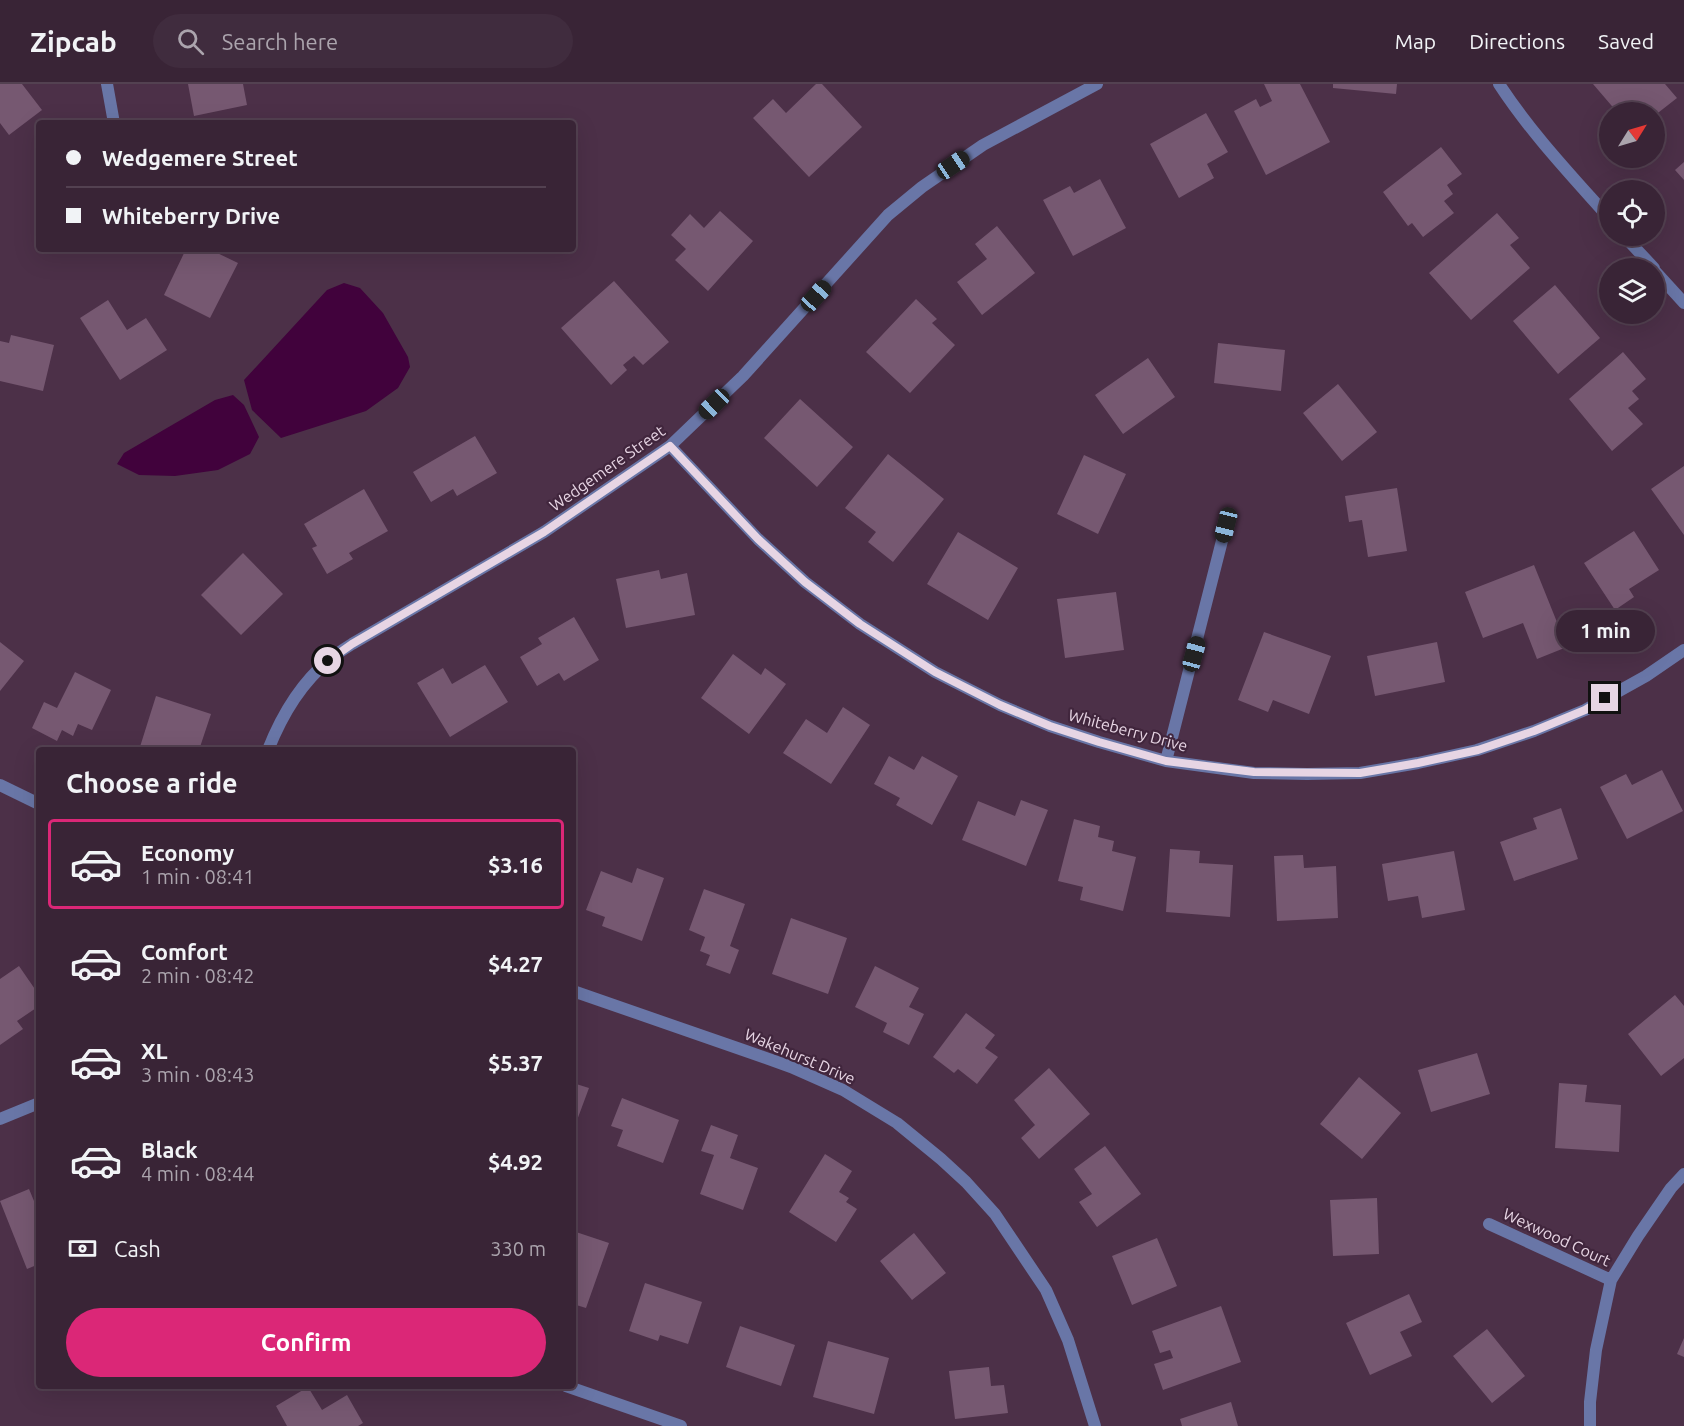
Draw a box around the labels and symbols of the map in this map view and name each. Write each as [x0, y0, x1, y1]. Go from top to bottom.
north arrow [1599, 102, 1665, 168]
car [933, 147, 973, 183]
car [797, 277, 835, 315]
car [695, 385, 733, 423]
street label: Wedgemere Street [546, 421, 669, 515]
car [1213, 505, 1239, 545]
callout: 1 min [1556, 611, 1654, 653]
car [1181, 634, 1207, 674]
route start [314, 647, 341, 674]
route end [1591, 684, 1618, 711]
street label: Whiteberry Drive [1066, 705, 1190, 755]
street label: Wakehurst Drive [742, 1025, 858, 1087]
street label: Wexwood Court [1500, 1204, 1614, 1270]

